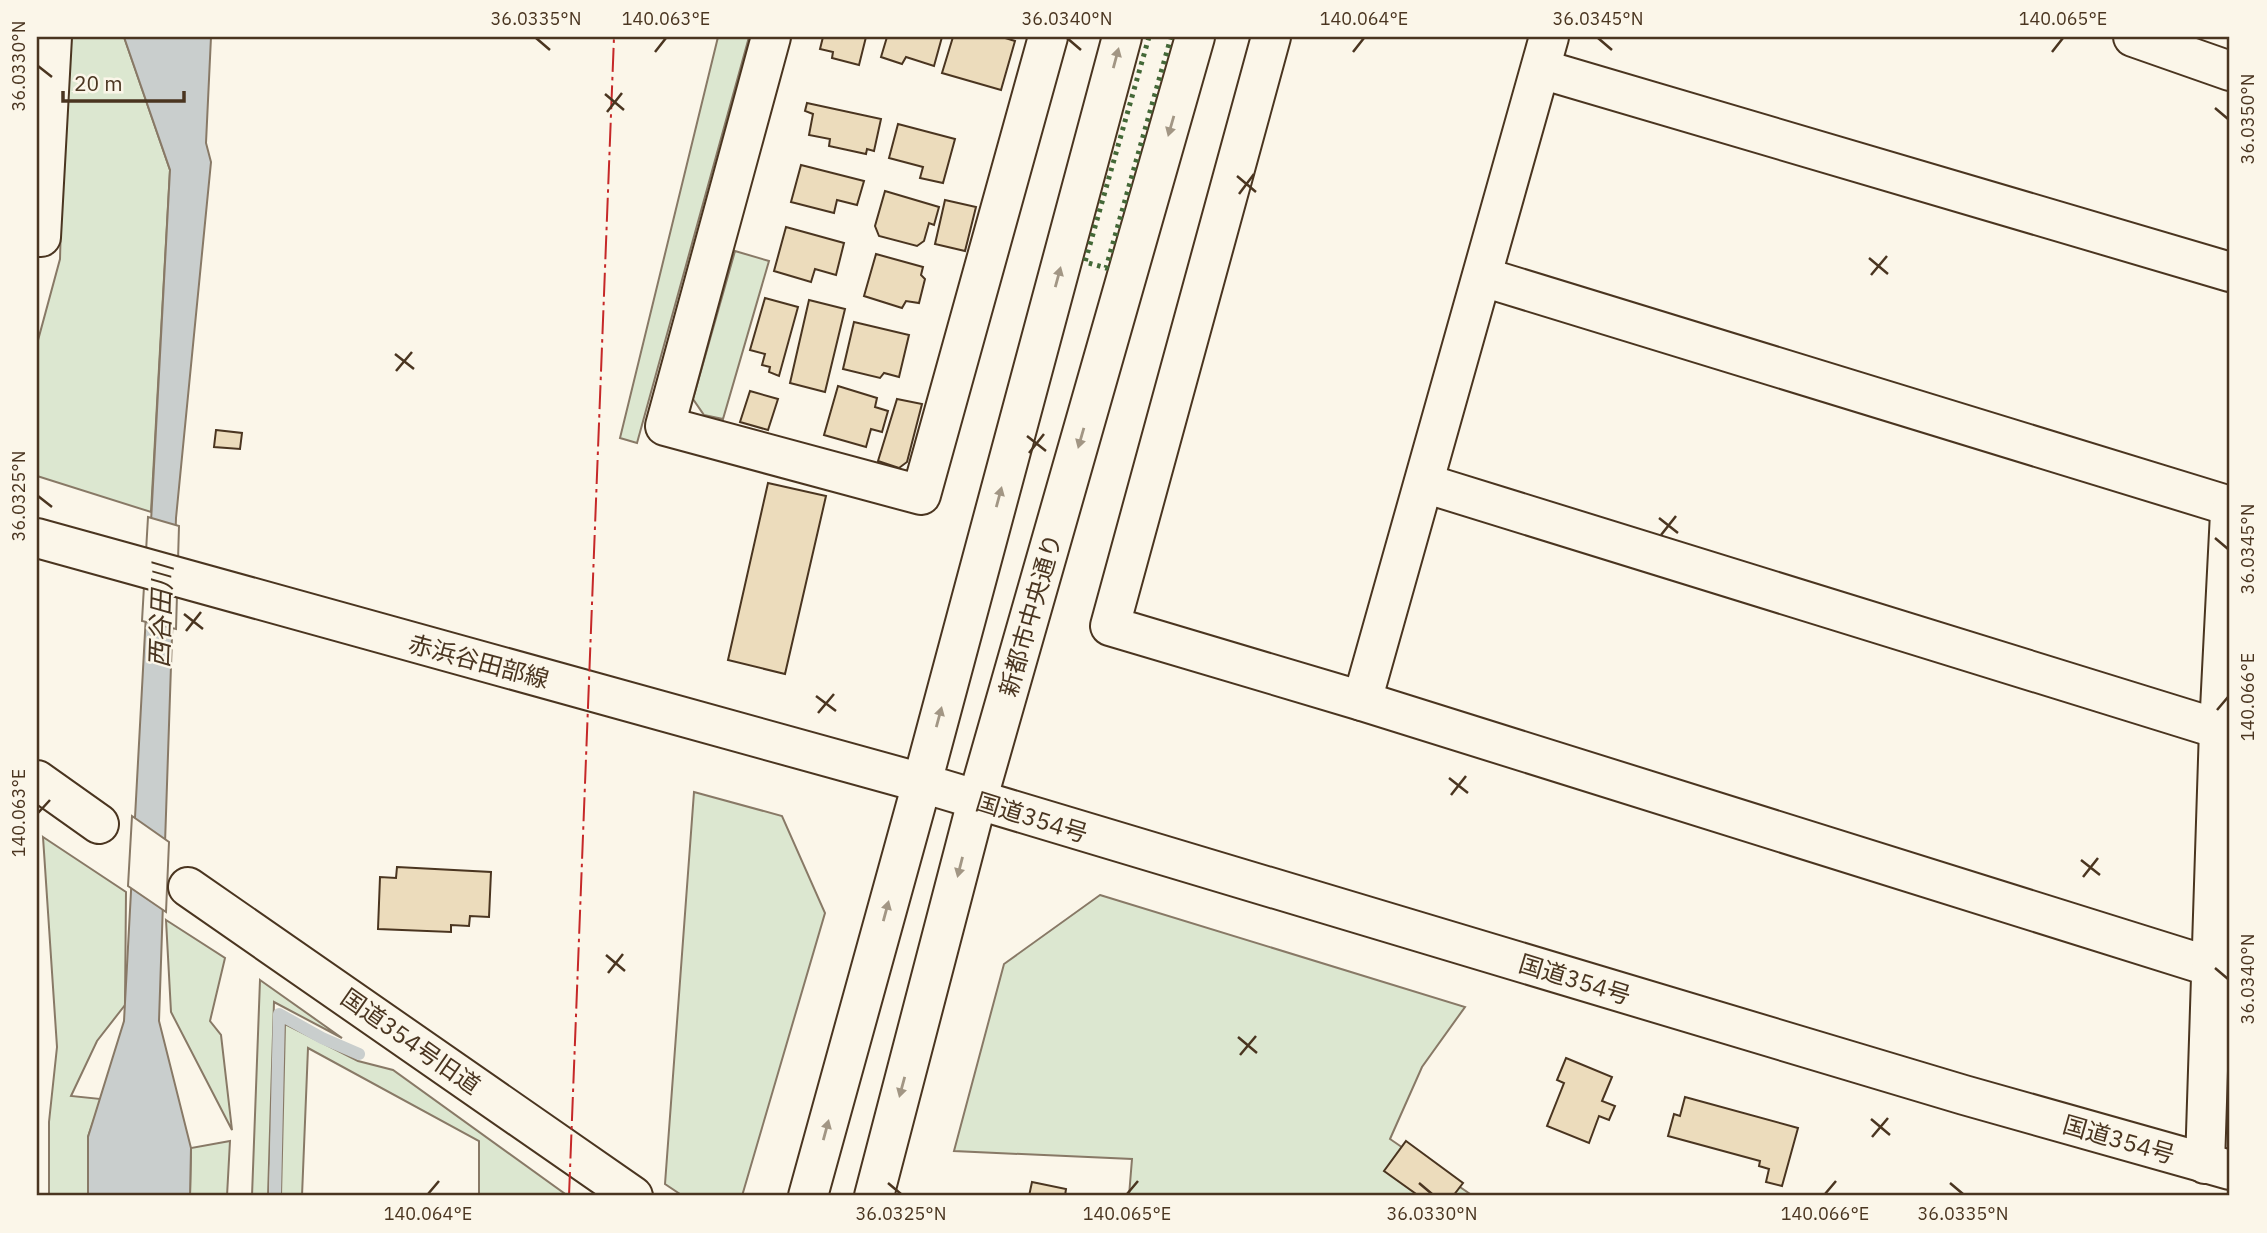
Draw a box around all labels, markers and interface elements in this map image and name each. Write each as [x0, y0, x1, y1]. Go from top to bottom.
text: 36.0335°N [491, 7, 581, 30]
text: 140.063°E [622, 7, 710, 30]
text: 36.0340°N [1022, 7, 1112, 30]
text: 140.064°E [1320, 7, 1408, 30]
text: 36.0345°N [1553, 7, 1643, 30]
text: 140.065°E [2019, 7, 2107, 30]
text: 36.0330°N [7, 21, 30, 111]
one-way arrow [1112, 47, 1122, 68]
scale bar [63, 60, 184, 104]
text: 20 m [74, 69, 123, 97]
text: 36.0350°N [2236, 74, 2259, 164]
one-way arrow [1165, 115, 1176, 137]
one-way arrow [1053, 266, 1064, 288]
one-way arrow [1075, 428, 1085, 449]
text: 36.0325°N [7, 451, 30, 541]
one-way arrow [994, 486, 1005, 508]
text: 36.0345°N [2236, 504, 2259, 594]
street label: 新都市中央通り [991, 530, 1069, 700]
water label: 西谷田川 [141, 560, 179, 669]
street label: 赤浜谷田部線 [405, 627, 553, 695]
text: 140.066°E [2236, 653, 2259, 741]
one-way arrow [934, 706, 945, 728]
text: 140.063°E [7, 769, 30, 857]
street label: 国道354号 [972, 785, 1092, 849]
one-way arrow [954, 856, 965, 878]
one-way arrow [882, 900, 892, 921]
text: 36.0340°N [2236, 934, 2259, 1024]
street label: 国道354号 [1515, 947, 1635, 1011]
street label: 国道354号旧道 [335, 981, 487, 1101]
one-way arrow [896, 1076, 907, 1098]
street label: 国道354号 [2059, 1108, 2179, 1170]
one-way arrow [821, 1119, 832, 1141]
text: 140.064°E [384, 1202, 472, 1225]
text: 36.0325°N [856, 1202, 946, 1225]
text: 140.065°E [1083, 1202, 1171, 1225]
text: 36.0330°N [1387, 1202, 1477, 1225]
text: 140.066°E [1781, 1202, 1869, 1225]
text: 36.0335°N [1918, 1202, 2008, 1225]

